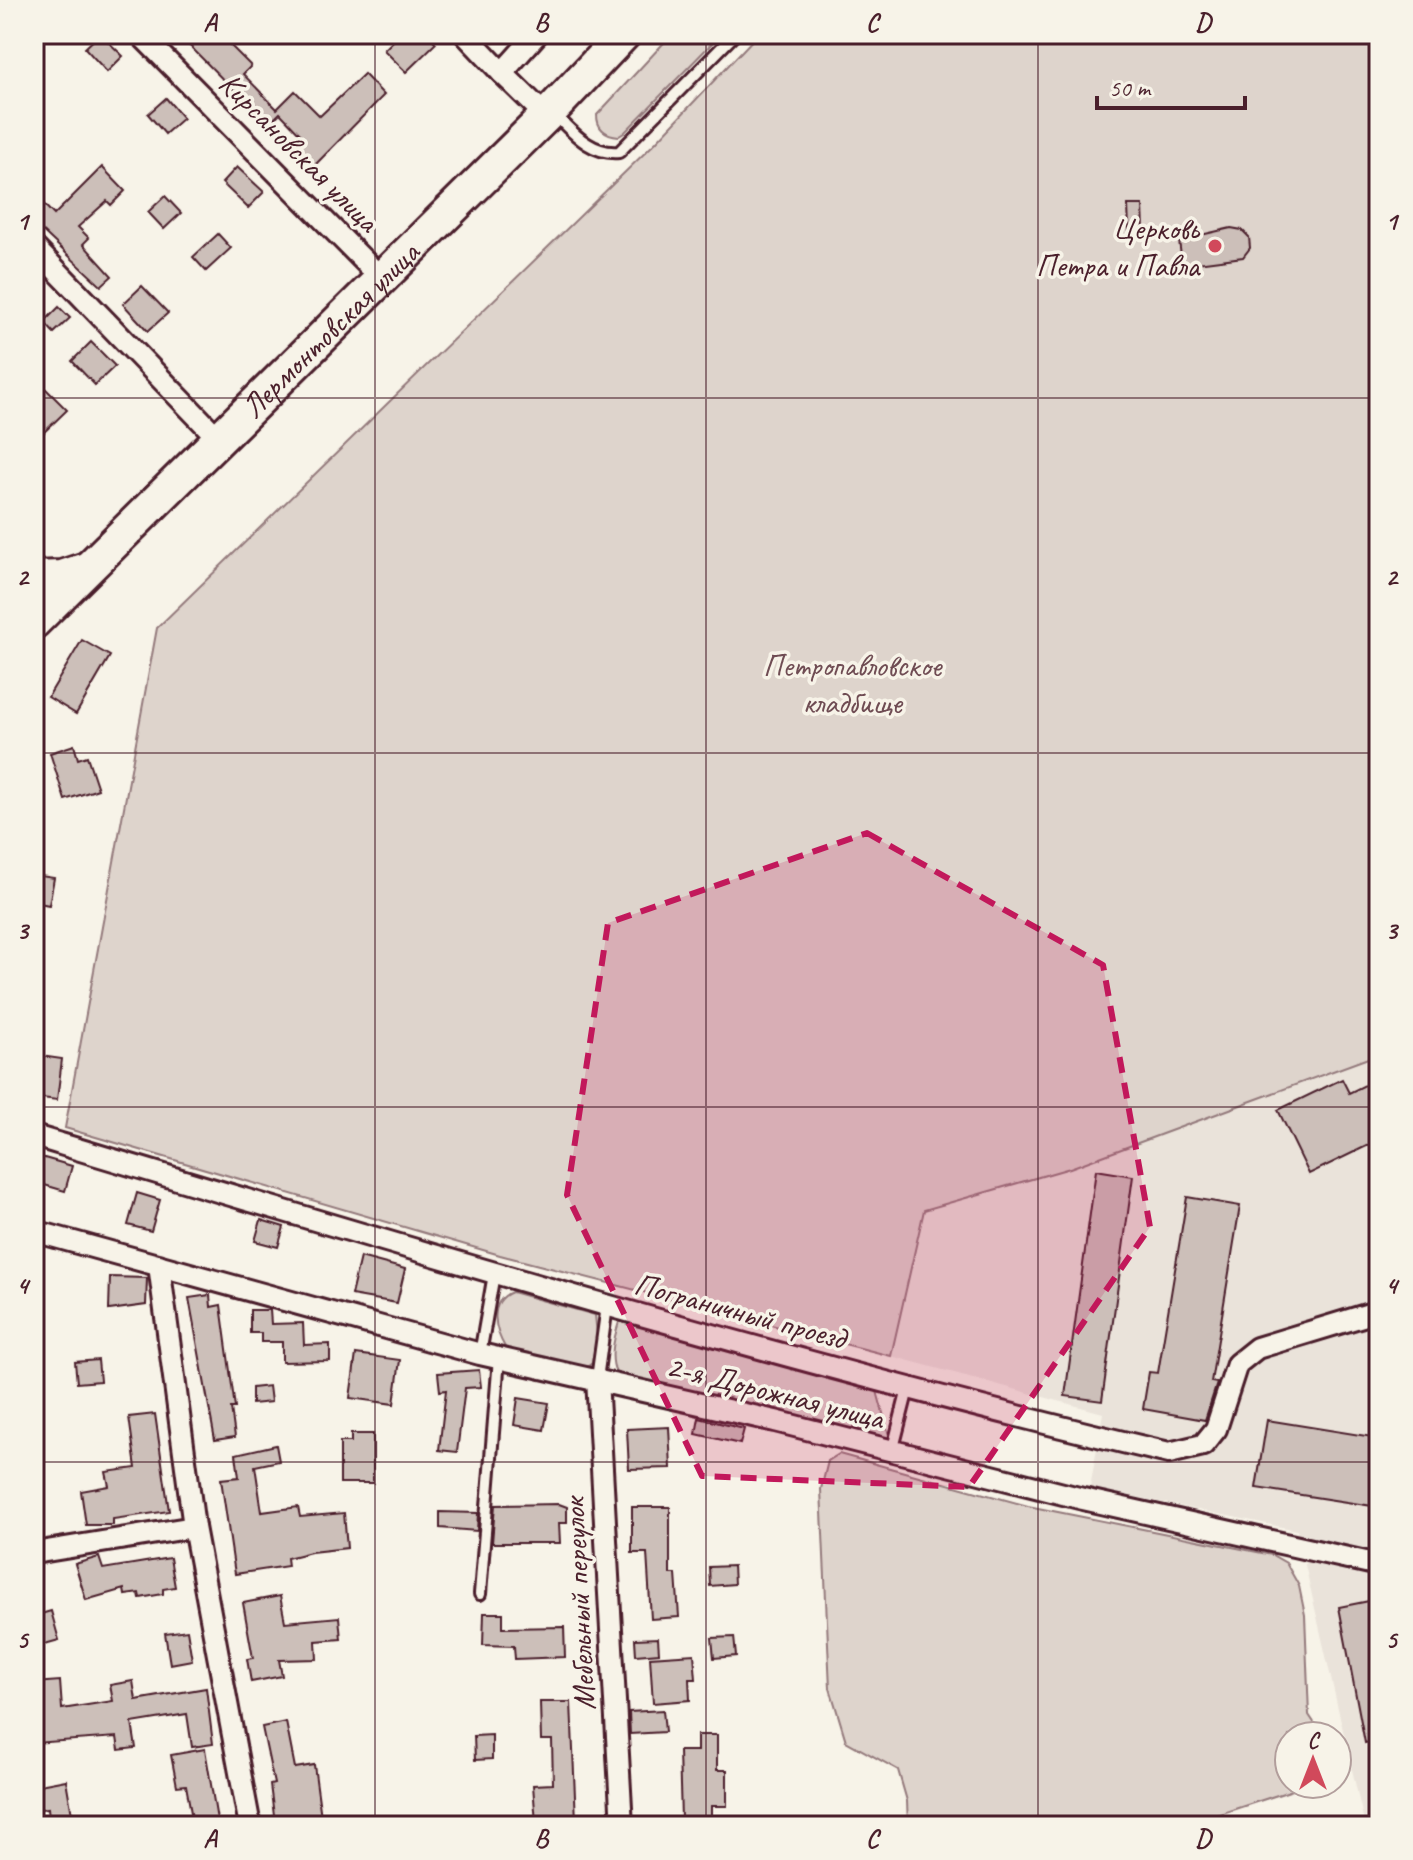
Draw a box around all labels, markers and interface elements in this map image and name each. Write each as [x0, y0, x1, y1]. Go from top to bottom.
text: A [203, 6, 218, 39]
text: B [534, 6, 550, 39]
text: C [866, 6, 882, 39]
text: D [1195, 6, 1213, 39]
scale bar [1097, 60, 1245, 110]
street label: Кирсановская улица [210, 63, 389, 242]
text: 50 m [1109, 73, 1152, 103]
text: 1 [16, 205, 31, 238]
text: 1 [1385, 205, 1400, 238]
place label: Церковь Петра и Павла [1036, 208, 1201, 286]
street label: Лермонтовская улица [232, 231, 429, 427]
marker: Церковь Петра и Павла [1206, 237, 1224, 255]
text: 2 [16, 560, 30, 593]
text: 2 [1385, 560, 1399, 593]
park label: Петропавловское кладбище [763, 645, 944, 723]
text: 3 [16, 914, 30, 947]
text: 3 [1385, 914, 1399, 947]
street label: Пограничный проезд [630, 1263, 853, 1360]
text: 4 [16, 1269, 31, 1302]
text: 4 [1385, 1269, 1400, 1302]
street label: 2-я Дорожная улица [662, 1345, 890, 1439]
street label: Мебельный переулок [553, 1493, 605, 1711]
text: 5 [16, 1623, 30, 1656]
text: 5 [1385, 1623, 1399, 1656]
north arrow [1273, 1720, 1353, 1800]
text: С [1308, 1727, 1322, 1755]
text: A [203, 1822, 218, 1855]
text: B [534, 1822, 550, 1855]
text: C [866, 1822, 882, 1855]
text: D [1195, 1822, 1213, 1855]

